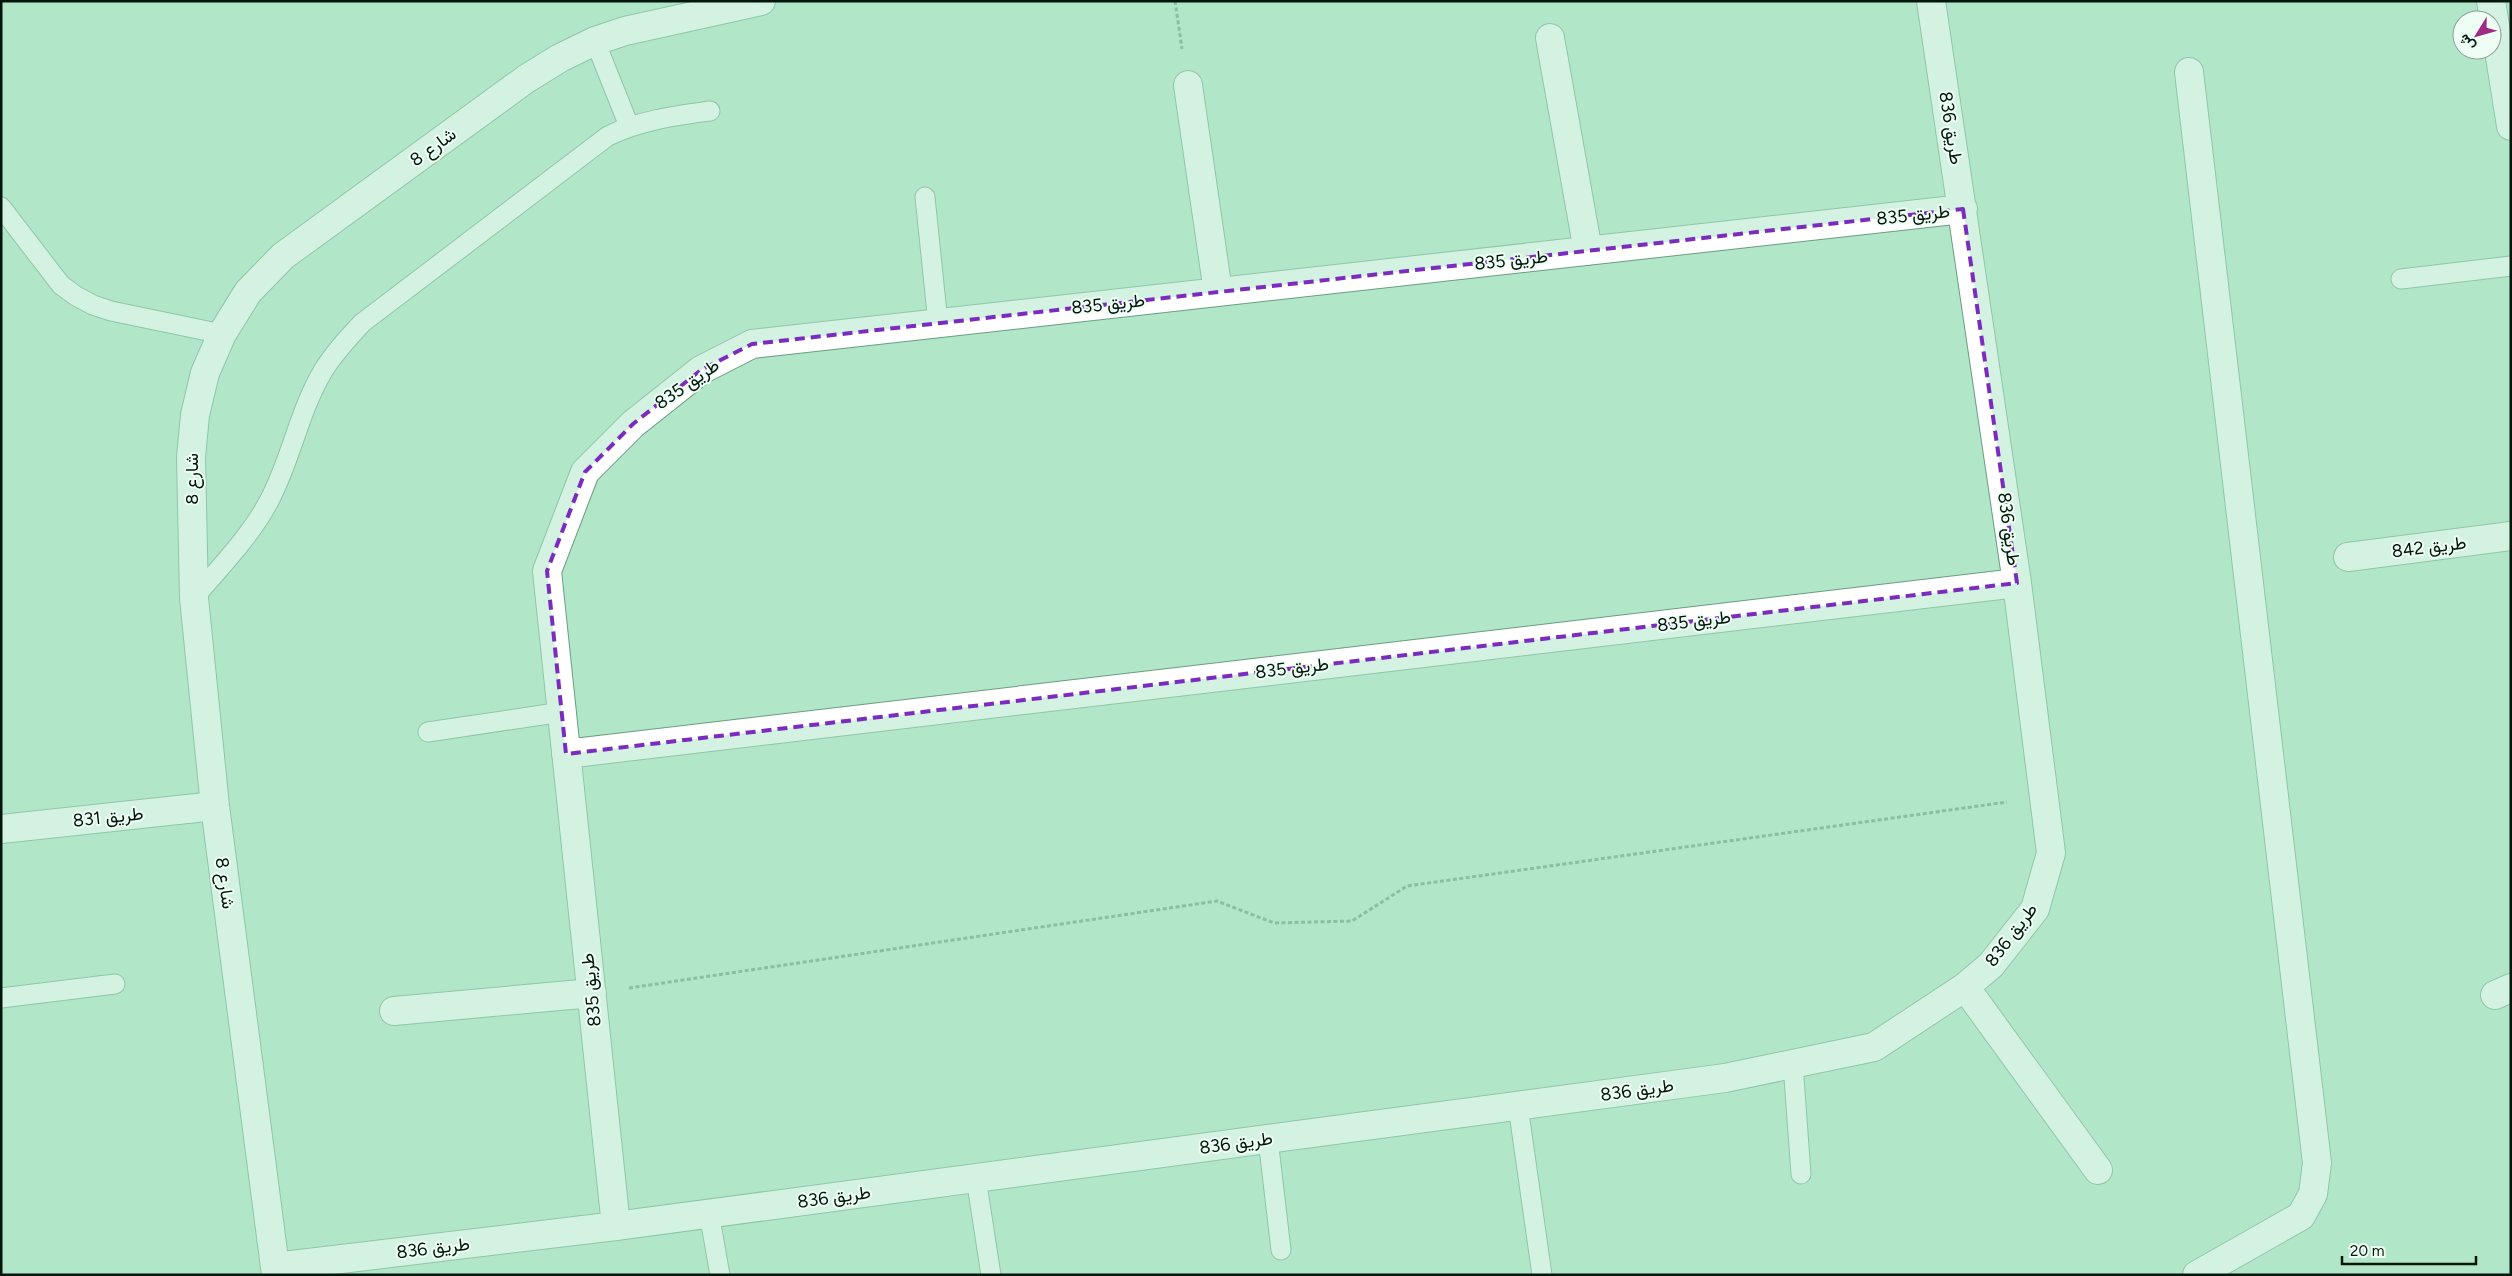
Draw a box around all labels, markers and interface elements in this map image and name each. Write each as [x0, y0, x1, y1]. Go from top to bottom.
north arrow [2452, 10, 2502, 60]
text: ش [2455, 31, 2479, 54]
street label: طريق 836 [1934, 90, 1968, 166]
street label: شارع 8 [406, 123, 461, 172]
street label: طريق 835 [1875, 200, 1951, 230]
street label: طريق 835 [1473, 245, 1549, 275]
street label: طريق 835 [1070, 289, 1146, 319]
street label: طريق 835 [650, 354, 724, 414]
street label: شارع 8 [181, 453, 204, 505]
street label: طريق 836 [1993, 491, 2025, 567]
street label: طريق 842 [2390, 532, 2468, 562]
street label: طريق 835 [1656, 606, 1732, 636]
street label: طريق 835 [1254, 653, 1330, 683]
street label: طريق 831 [72, 802, 144, 832]
street label: شارع 8 [210, 856, 239, 910]
street label: طريق 836 [1980, 899, 2042, 971]
street label: طريق 835 [576, 952, 606, 1028]
street label: طريق 836 [1599, 1074, 1675, 1106]
street label: طريق 836 [1198, 1127, 1274, 1159]
street label: طريق 836 [796, 1181, 872, 1213]
street label: طريق 836 [395, 1233, 471, 1263]
scale bar [2342, 1234, 2476, 1266]
text: 20 m [2350, 1242, 2384, 1260]

